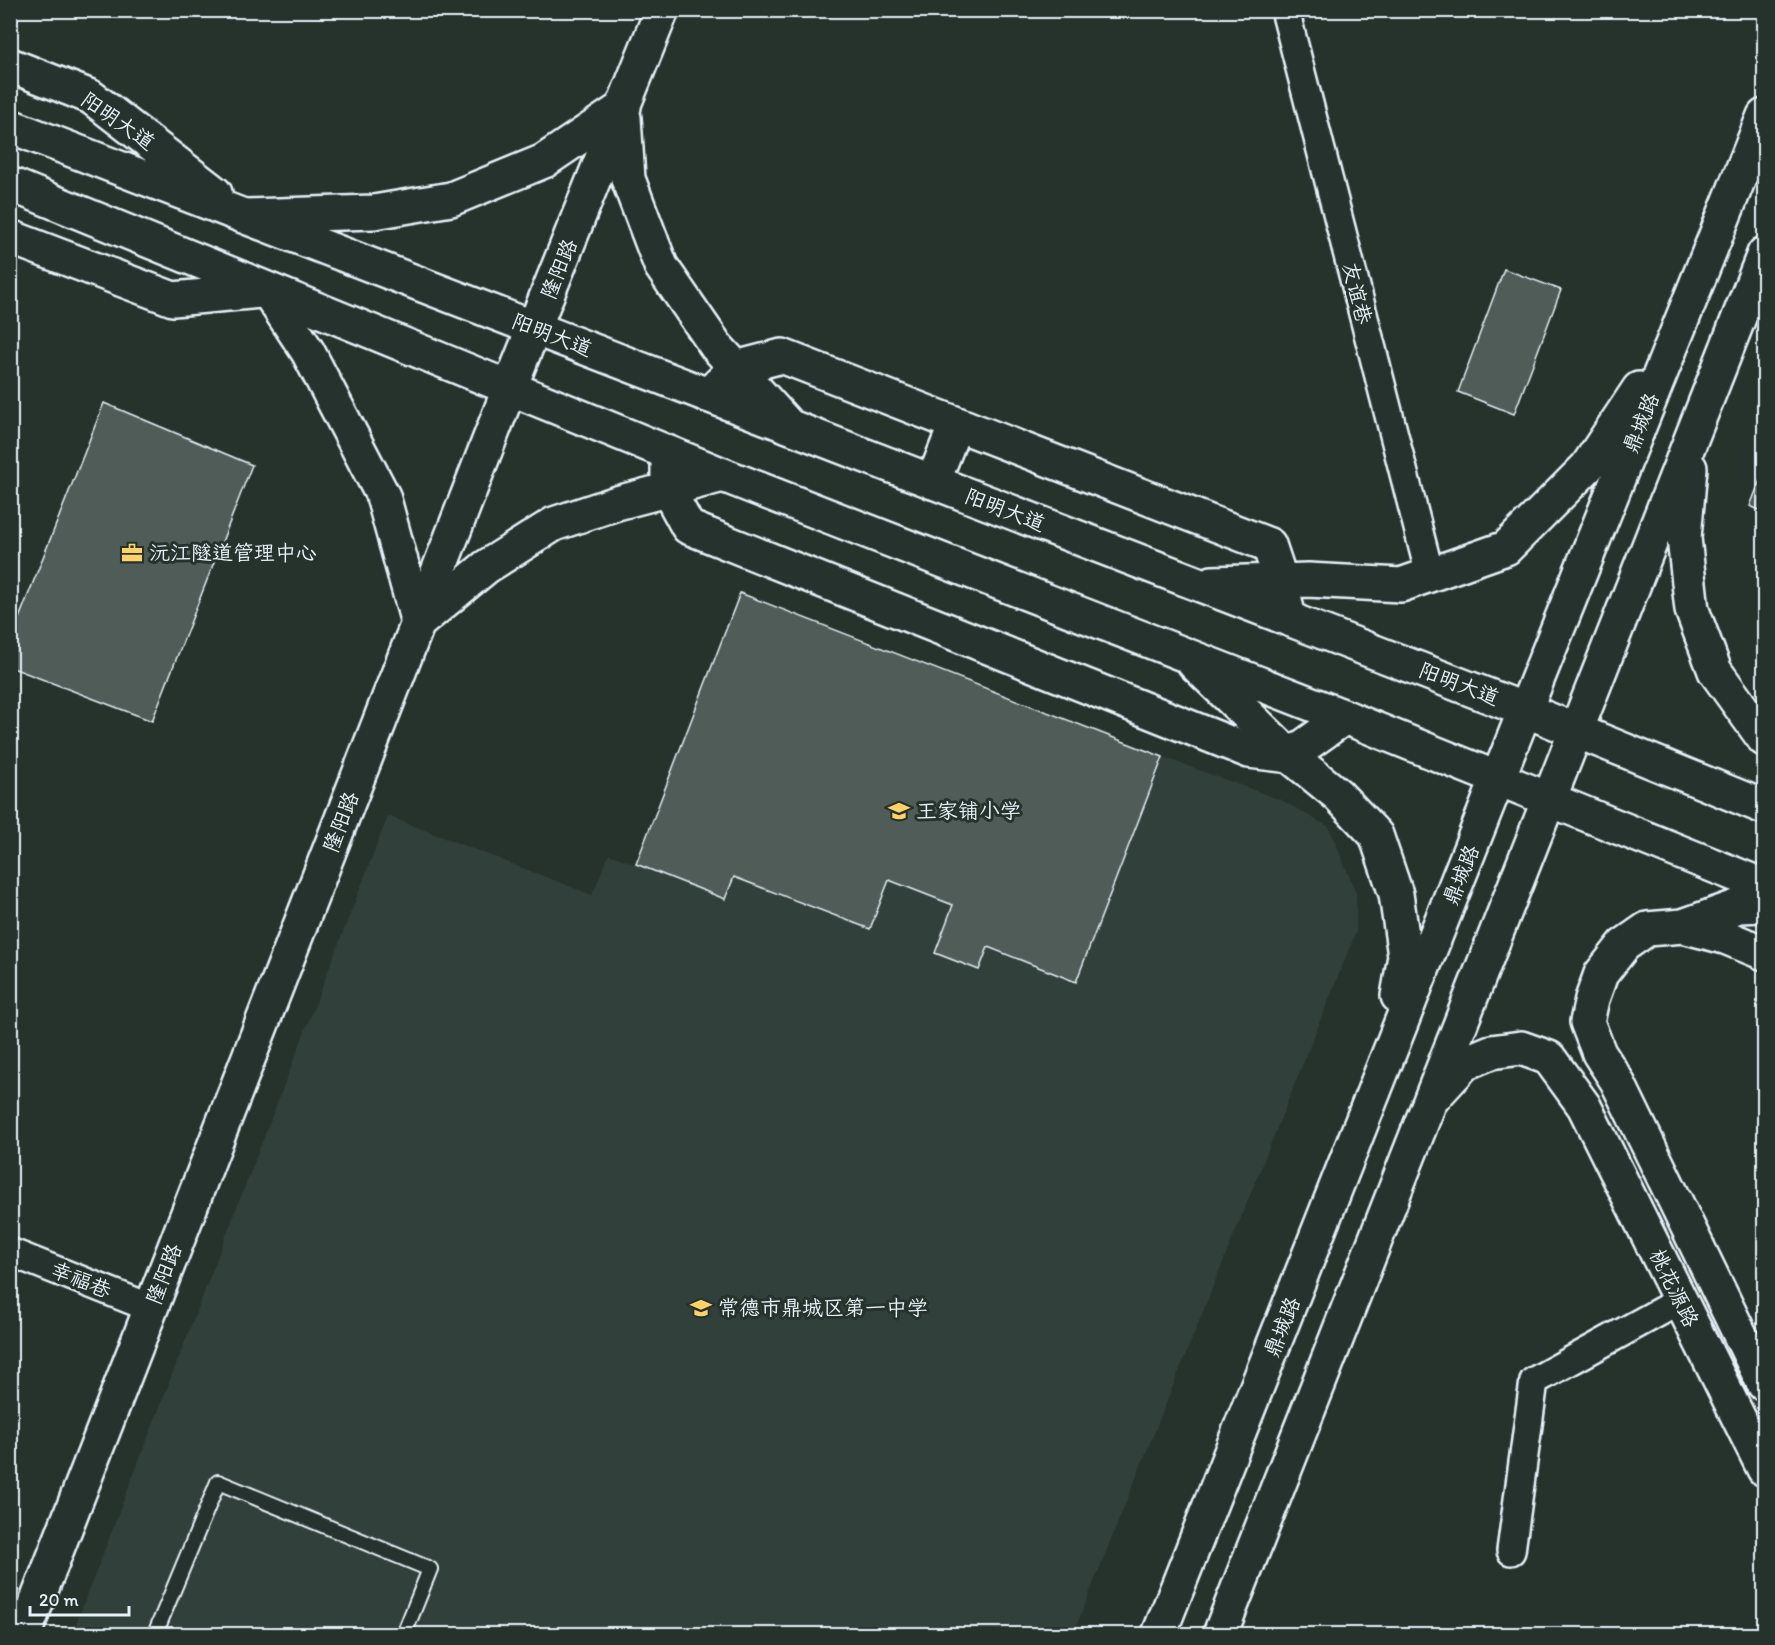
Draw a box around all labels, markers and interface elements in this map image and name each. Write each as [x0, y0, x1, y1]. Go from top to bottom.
street label: 阳明大道 [77, 86, 160, 155]
street label: 隆阳路 [535, 235, 582, 303]
street label: 友谊巷 [1338, 259, 1377, 326]
street label: 阳明大道 [508, 308, 596, 361]
street label: 鼎城路 [1617, 389, 1664, 457]
street label: 阳明大道 [961, 483, 1049, 536]
place label: 沅江隧道管理中心 [149, 540, 317, 565]
office icon: 沅江隧道管理中心 [120, 541, 144, 565]
street label: 阳明大道 [1415, 657, 1503, 710]
street label: 隆阳路 [318, 788, 363, 856]
place label: 王家铺小学 [916, 798, 1021, 823]
school or university icon: 王家铺小学 [887, 799, 911, 823]
street label: 鼎城路 [1437, 841, 1484, 909]
street label: 隆阳路 [141, 1240, 186, 1308]
street label: 桃花源路 [1645, 1245, 1704, 1331]
street label: 幸福巷 [47, 1256, 115, 1303]
street label: 鼎城路 [1258, 1293, 1305, 1361]
place label: 常德市鼎城区第一中学 [718, 1295, 928, 1320]
school or university icon: 常德市鼎城区第一中学 [689, 1296, 713, 1320]
scale bar [30, 1579, 129, 1617]
text: 20 m [39, 1589, 79, 1611]

